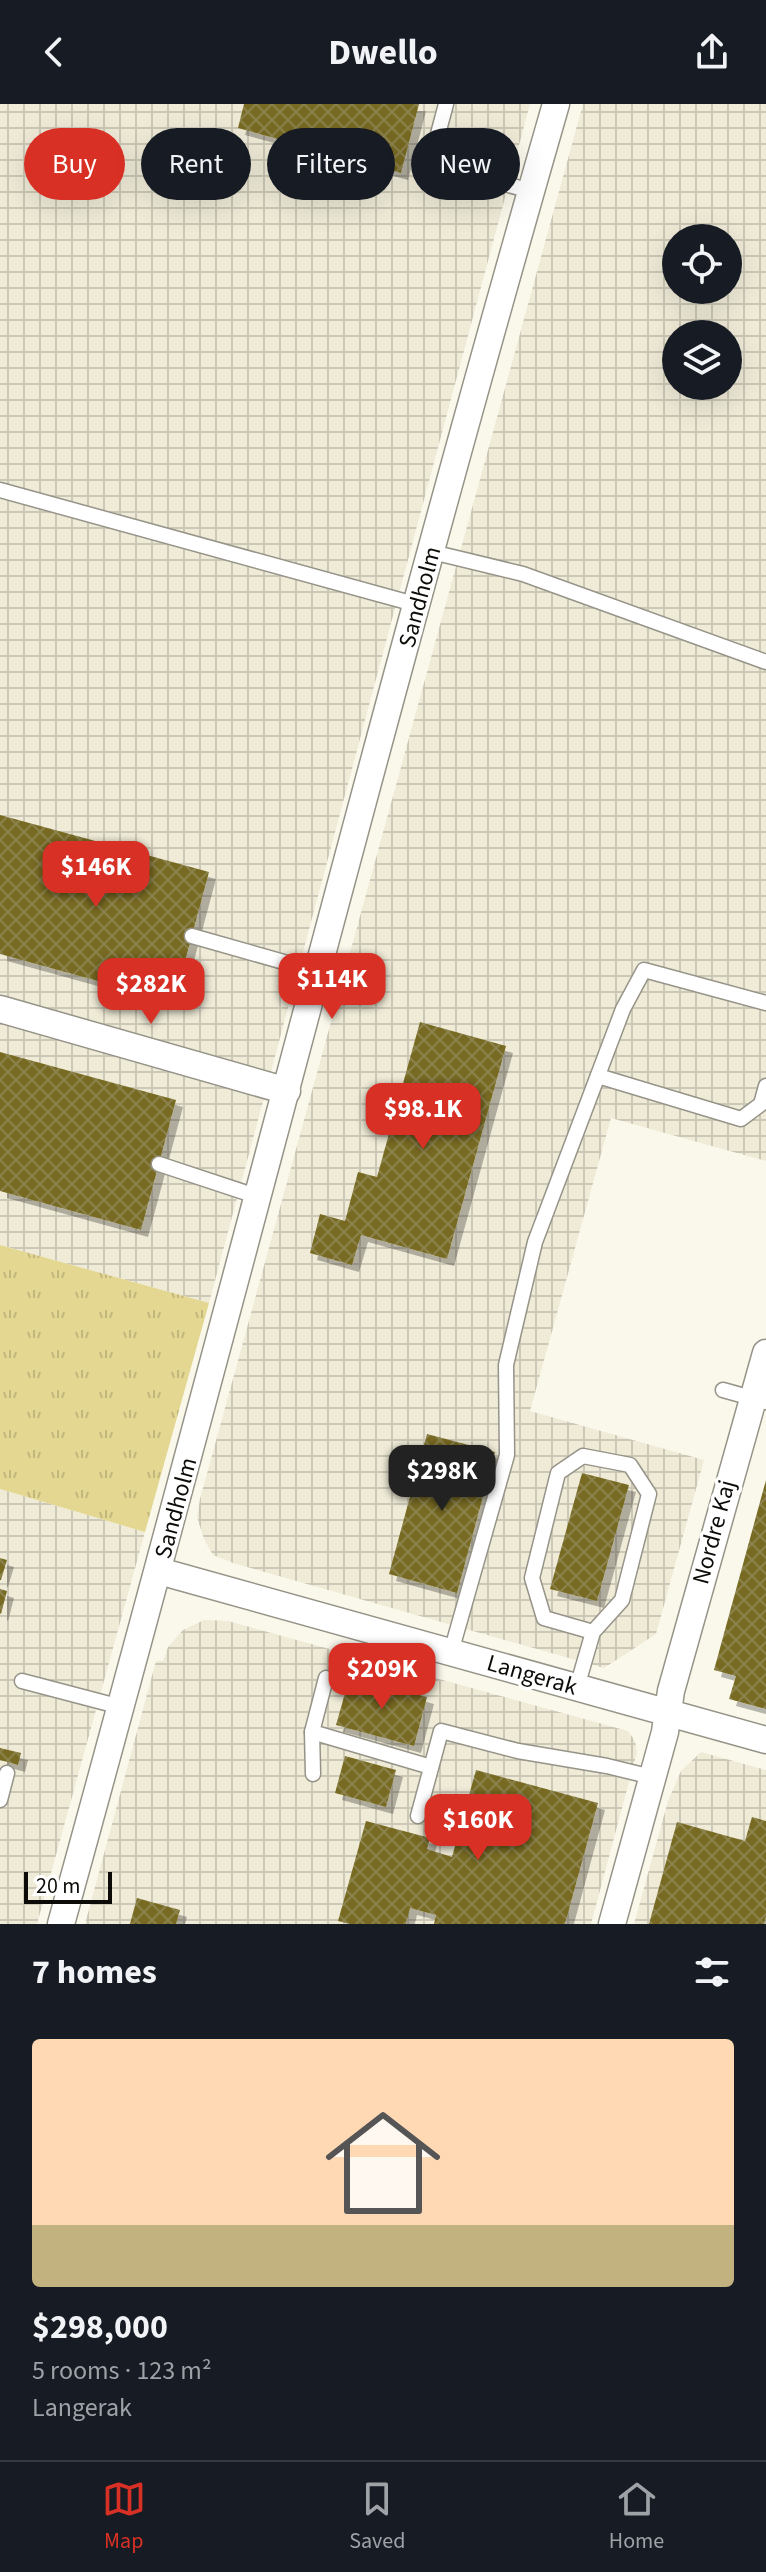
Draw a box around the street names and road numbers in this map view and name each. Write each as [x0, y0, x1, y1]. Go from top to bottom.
street label: Sandholm [390, 543, 450, 651]
street label: Sandholm [146, 1454, 206, 1562]
street label: Nordre Kaj [683, 1476, 745, 1588]
street label: Langerak [483, 1645, 581, 1705]

